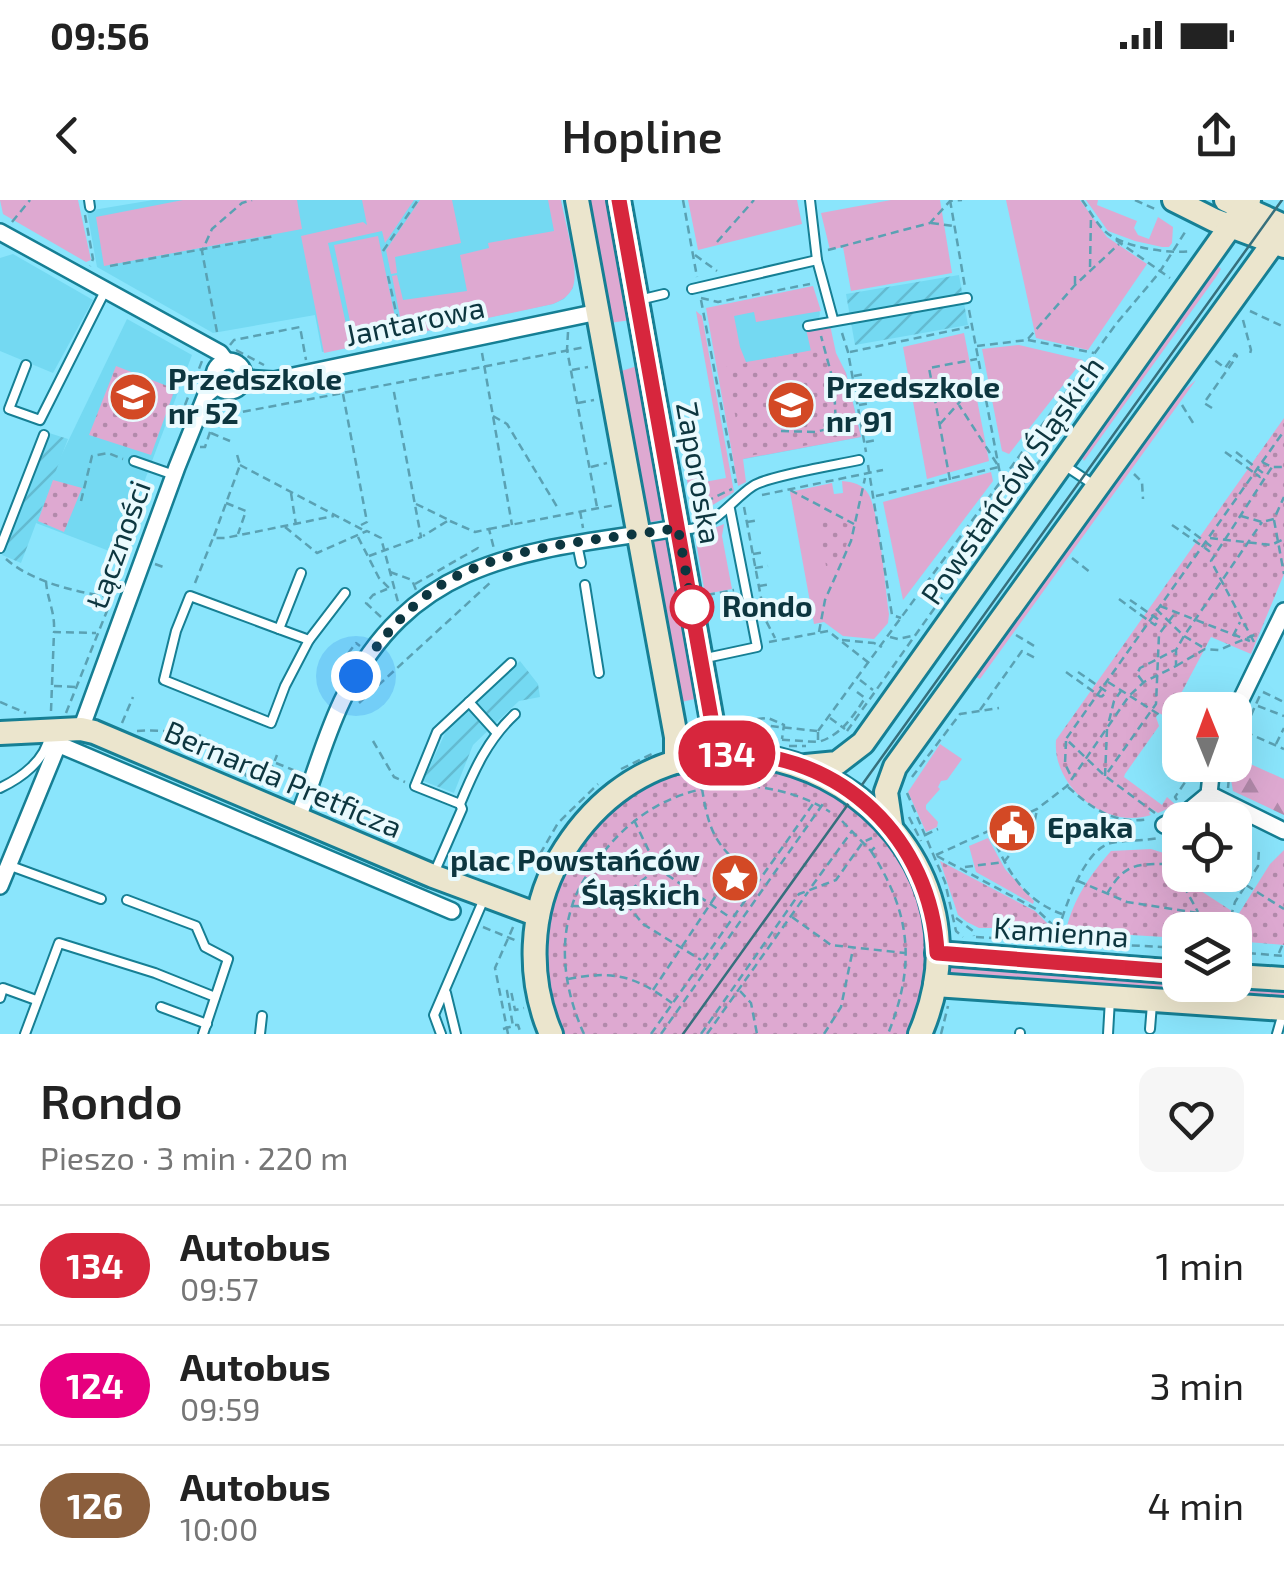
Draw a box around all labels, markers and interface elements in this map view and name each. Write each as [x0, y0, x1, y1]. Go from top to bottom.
text: 09:56 [50, 12, 150, 58]
icon: back [40, 108, 95, 163]
text: Hopline [562, 108, 722, 162]
icon: share [1189, 108, 1244, 163]
street label: Jantarowa [342, 288, 488, 352]
street label: Powstańców Śląskich [912, 349, 1110, 611]
place label: Przedszkole nr 52 [168, 360, 342, 430]
place label: Przedszkole nr 91 [826, 368, 1000, 438]
school or university icon: Przedszkole nr 52 [107, 371, 159, 423]
school or university icon: Przedszkole nr 91 [765, 379, 817, 431]
street label: Zaporoska [670, 399, 730, 546]
street label: Łączności [77, 475, 157, 613]
marker: Rondo [671, 586, 713, 628]
place label: Rondo [722, 587, 813, 623]
your location [331, 651, 381, 701]
north arrow [1162, 692, 1252, 782]
map controls [1162, 692, 1252, 1002]
street label: Bernarda Pretficza [160, 712, 408, 844]
line badge: 134 [670, 720, 784, 786]
text: 134 [698, 732, 756, 774]
public building icon: Epaka [986, 802, 1038, 854]
button: locate [1162, 802, 1252, 892]
place label: Epaka [1047, 808, 1133, 844]
place label: plac Powstańców Śląskich [450, 841, 700, 911]
place icon: plac Powstańców Śląskich [709, 852, 761, 904]
street label: Kamienna [992, 908, 1130, 954]
button: layers [1162, 912, 1252, 1002]
button: heart [1139, 1067, 1244, 1172]
text: Rondo [40, 1071, 183, 1129]
text: Pieszo · 3 min · 220 m [40, 1138, 348, 1176]
text: Autobus [180, 1223, 331, 1269]
text: 1 min [1156, 1242, 1244, 1288]
text: 134 [66, 1244, 124, 1286]
text: 09:57 [180, 1269, 259, 1307]
text: Autobus [180, 1343, 331, 1389]
text: 3 min [1150, 1362, 1244, 1408]
text: 124 [66, 1364, 124, 1406]
text: 09:59 [180, 1389, 261, 1427]
text: Autobus [180, 1463, 331, 1509]
text: 4 min [1147, 1482, 1244, 1528]
text: 126 [67, 1484, 123, 1526]
text: 10:00 [180, 1509, 258, 1547]

